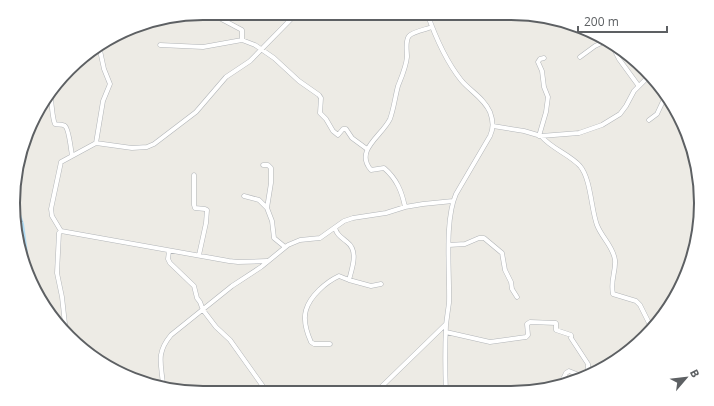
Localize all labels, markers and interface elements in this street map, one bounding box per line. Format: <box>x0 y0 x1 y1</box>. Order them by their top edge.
scale bar <box>578 8 667 34</box>
text: 200 m <box>584 13 619 30</box>
north arrow <box>666 358 706 398</box>
text: B <box>687 366 704 380</box>

